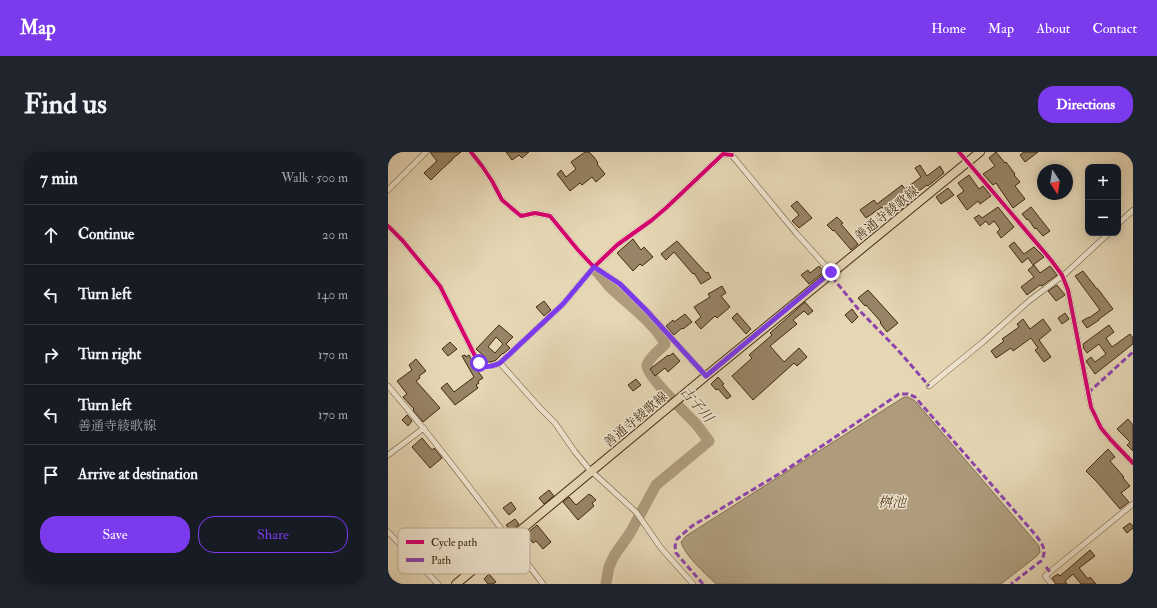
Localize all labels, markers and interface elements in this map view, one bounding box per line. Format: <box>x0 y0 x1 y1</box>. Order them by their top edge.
text: Map <box>20 16 56 40</box>
text: Home <box>931 20 966 37</box>
text: Map <box>988 20 1014 37</box>
text: About <box>1036 20 1070 37</box>
text: Contact <box>1092 20 1137 37</box>
button: Directions <box>1038 86 1133 123</box>
text: Find us <box>24 87 107 122</box>
north arrow <box>1037 164 1073 200</box>
map controls <box>1085 164 1121 236</box>
button: + <box>1085 164 1121 200</box>
text: 7 min <box>40 168 78 189</box>
text: Walk · 500 m <box>281 170 348 186</box>
street label: 善通寺綾歌線 <box>851 183 922 245</box>
button: − <box>1085 200 1121 236</box>
icon: ahead <box>40 224 62 246</box>
text: Continue <box>78 225 134 244</box>
text: 20 m <box>322 227 348 243</box>
route end <box>822 263 840 281</box>
icon: left <box>40 284 62 306</box>
text: Turn left <box>78 285 132 304</box>
text: 140 m <box>317 287 348 303</box>
icon: right <box>40 344 62 366</box>
text: Turn right <box>78 345 141 364</box>
text: 170 m <box>318 347 348 363</box>
route start <box>470 354 488 372</box>
water label: 古子川 <box>676 383 718 427</box>
street label: 善通寺綾歌線 <box>601 389 671 451</box>
text: Turn left <box>78 396 132 415</box>
icon: left <box>40 404 62 426</box>
text: 170 m <box>318 407 348 423</box>
text: 善通寺綾歌線 <box>78 418 156 434</box>
icon: arrive <box>40 464 62 486</box>
text: Arrive at destination <box>78 465 198 484</box>
water label: 桝池 <box>878 494 908 511</box>
button: Save <box>40 516 190 553</box>
button: Share <box>198 516 348 553</box>
legend <box>398 528 530 574</box>
text: Cycle path <box>431 536 477 550</box>
text: Path <box>431 554 451 567</box>

